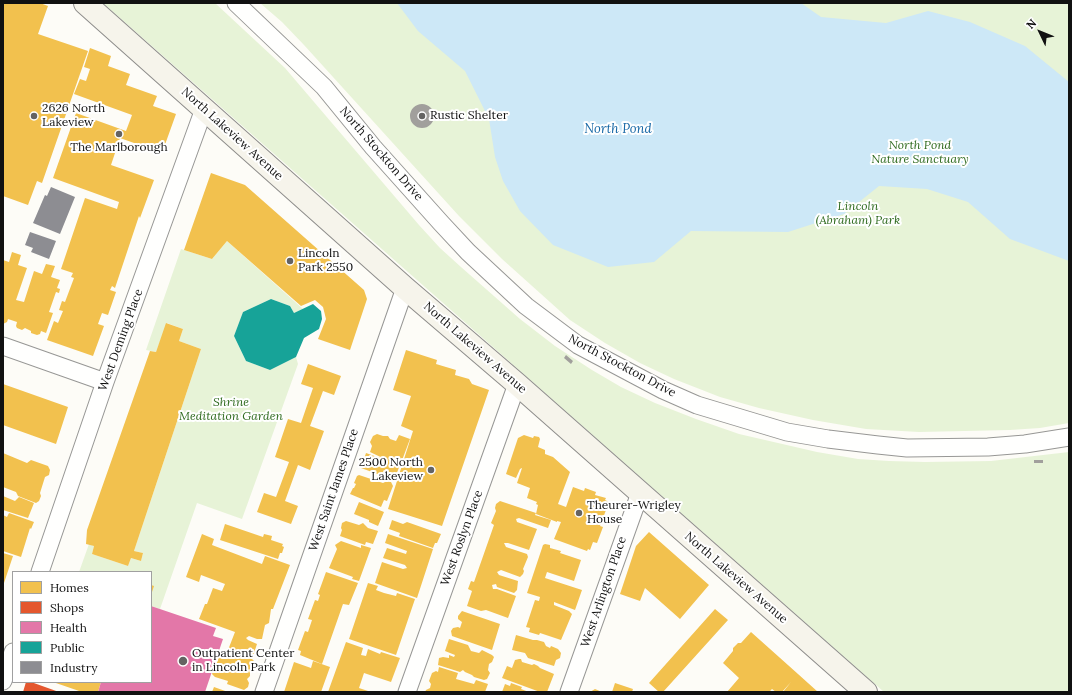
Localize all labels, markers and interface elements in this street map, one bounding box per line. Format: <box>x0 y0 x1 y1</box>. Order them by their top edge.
north arrow <box>1020 12 1060 52</box>
text: N <box>1023 16 1039 32</box>
street label: North Lakeview Avenue <box>178 85 286 183</box>
place label: 2626 North Lakeview <box>42 102 105 130</box>
street label: North Stockton Drive <box>336 104 426 204</box>
place label: Rustic Shelter <box>430 109 508 123</box>
marker: 2626 North Lakeview <box>29 111 39 121</box>
marker: Rustic Shelter <box>417 111 427 121</box>
water label: North Pond <box>584 121 652 137</box>
marker: The Marlborough <box>114 129 124 139</box>
park label: North Pond Nature Sanctuary <box>871 139 969 167</box>
place label: The Marlborough <box>70 141 168 155</box>
park label: Lincoln (Abraham) Park <box>816 200 900 228</box>
place label: Lincoln Park 2550 <box>298 247 353 275</box>
marker: Lincoln Park 2550 <box>285 256 295 266</box>
street label: West Deming Place <box>96 287 146 393</box>
street label: North Lakeview Avenue <box>421 299 529 397</box>
street label: North Stockton Drive <box>566 332 678 400</box>
park label: Shrine Meditation Garden <box>179 396 283 424</box>
street label: West Saint James Place <box>306 427 362 553</box>
place label: 2500 North Lakeview <box>359 456 423 484</box>
marker: 2500 North Lakeview <box>426 465 436 475</box>
street label: West Roslyn Place <box>438 488 486 588</box>
place label: Theurer-Wrigley House <box>587 499 681 527</box>
marker: Theurer-Wrigley House <box>574 508 584 518</box>
street label: North Lakeview Avenue <box>682 529 790 627</box>
street label: West Arlington Place <box>578 535 630 649</box>
legend <box>12 571 152 683</box>
text: Homes <box>50 580 89 595</box>
text: Shops <box>50 600 84 615</box>
text: Health <box>50 620 87 635</box>
text: Public <box>50 640 84 655</box>
place label: Outpatient Center in Lincoln Park <box>192 647 295 675</box>
marker: Outpatient Center in Lincoln Park <box>177 655 189 667</box>
text: Industry <box>50 660 97 675</box>

